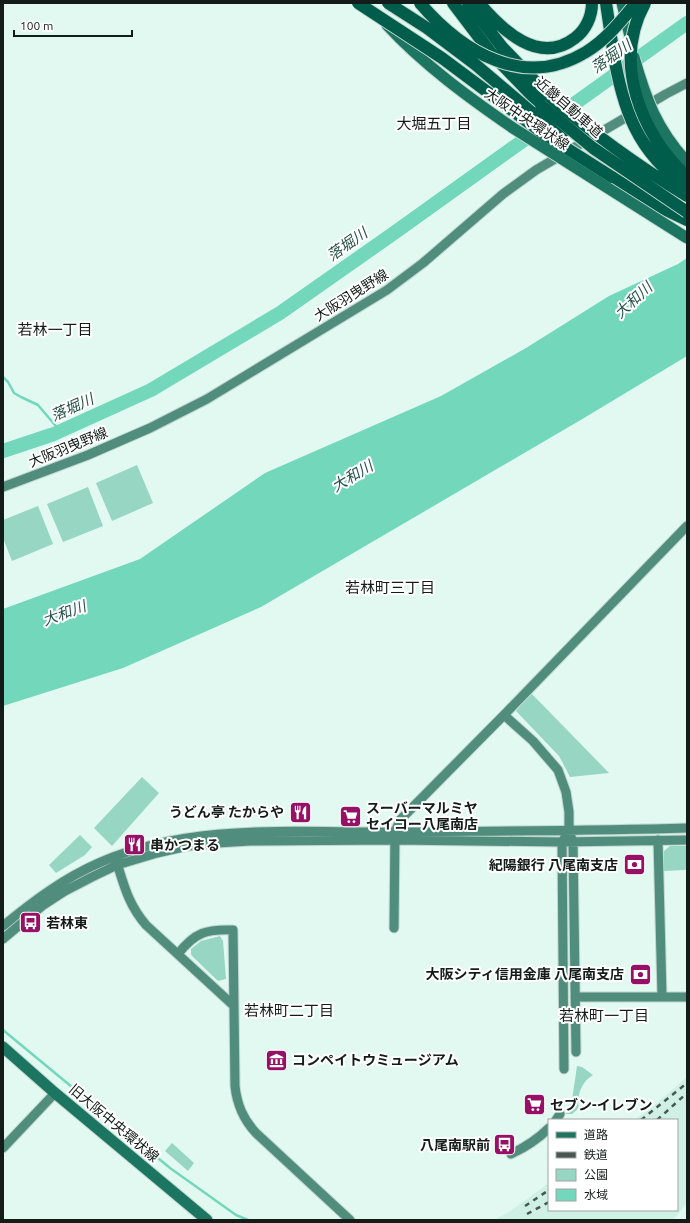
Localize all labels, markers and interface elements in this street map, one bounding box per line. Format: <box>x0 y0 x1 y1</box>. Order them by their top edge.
scale bar <box>14 12 132 38</box>
text: 100 m <box>20 19 53 32</box>
water label: 落堀川 <box>588 35 636 76</box>
street label: 近畿自動車道 <box>532 73 606 141</box>
street label: 大阪中央環状線 <box>482 85 572 153</box>
district label: 大堀五丁目 <box>396 115 472 132</box>
water label: 落堀川 <box>324 223 372 264</box>
street label: 大阪羽曳野線 <box>311 266 391 324</box>
water label: 大和川 <box>611 277 657 322</box>
district label: 若林一丁目 <box>17 321 93 338</box>
water label: 落堀川 <box>48 389 98 424</box>
street label: 大阪羽曳野線 <box>26 424 110 470</box>
water label: 大和川 <box>328 456 377 495</box>
district label: 若林町三丁目 <box>345 579 435 596</box>
water label: 大和川 <box>40 597 90 629</box>
restaurant icon: うどん亭 たからや <box>287 799 313 825</box>
place label: スーバーマルミヤ セイコー八尾南店 <box>366 800 478 832</box>
supermarket icon: スーバーマルミヤ セイコー八尾南店 <box>337 803 363 829</box>
place label: うどん亭 たからや <box>169 804 284 820</box>
restaurant icon: 串かつまる <box>122 832 148 858</box>
place label: 串かつまる <box>150 837 220 853</box>
bank icon: 紀陽銀行 八尾南支店 <box>621 852 647 878</box>
place label: 紀陽銀行 八尾南支店 <box>489 857 618 873</box>
bus stop icon: 若林東 <box>18 910 44 936</box>
place label: 若林東 <box>46 915 88 931</box>
bank icon: 大阪シティ信用金庫 八尾南支店 <box>627 961 653 987</box>
place label: 大阪シティ信用金庫 八尾南支店 <box>426 966 624 982</box>
district label: 若林町二丁目 <box>244 1002 334 1019</box>
district label: 若林町一丁目 <box>559 1007 649 1024</box>
museum icon: コンペイトウミュージアム <box>264 1047 290 1073</box>
place label: コンペイトウミュージアム <box>292 1052 459 1068</box>
street label: 旧大阪中央環状線 <box>66 1081 162 1165</box>
supermarket icon: セブン-イレブン <box>522 1092 548 1118</box>
place label: セブン-イレブン <box>550 1097 653 1113</box>
legend <box>548 1119 678 1211</box>
text: 道路 <box>584 1128 608 1141</box>
bus stop icon: 八尾南駅前 <box>492 1132 518 1158</box>
place label: 八尾南駅前 <box>420 1137 490 1153</box>
text: 鉄道 <box>584 1148 608 1161</box>
text: 公園 <box>584 1168 608 1181</box>
text: 水域 <box>584 1188 608 1201</box>

